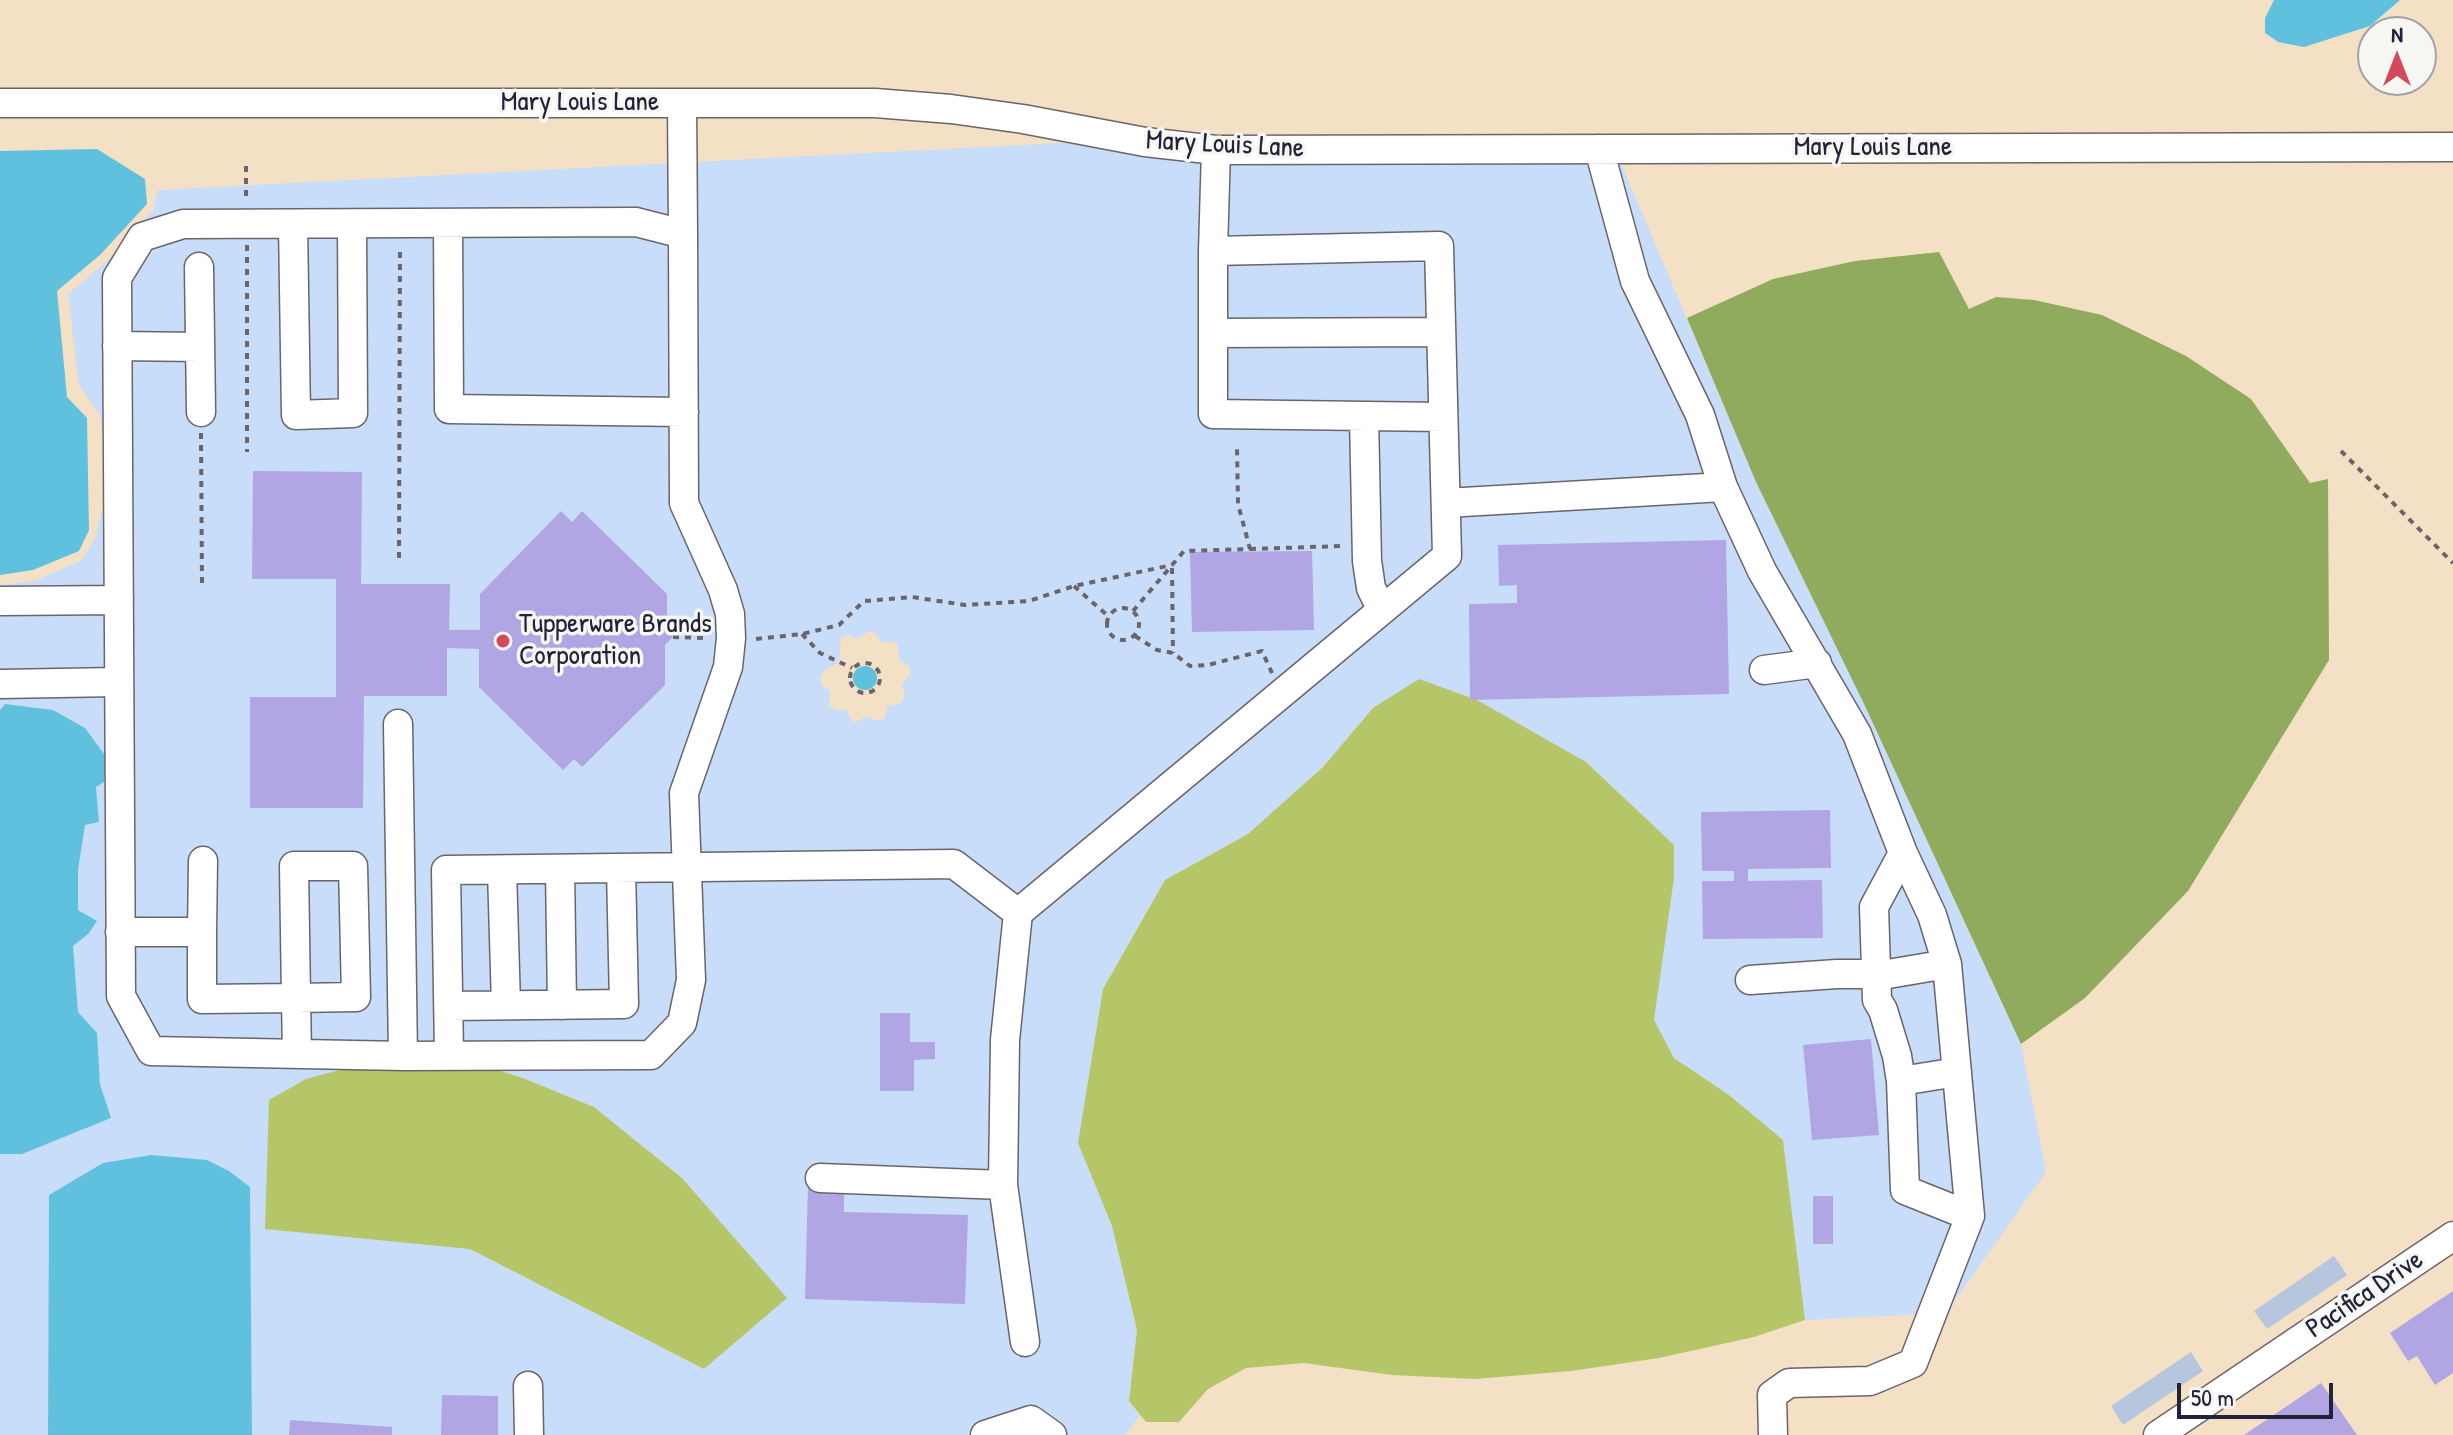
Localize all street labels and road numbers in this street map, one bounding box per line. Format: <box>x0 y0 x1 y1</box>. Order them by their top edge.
street label: Mary Louis Lane <box>501 86 659 120</box>
street label: Mary Louis Lane <box>1145 124 1305 166</box>
street label: Mary Louis Lane <box>1794 131 1952 165</box>
street label: Pacifica Drive <box>2300 1244 2430 1346</box>

